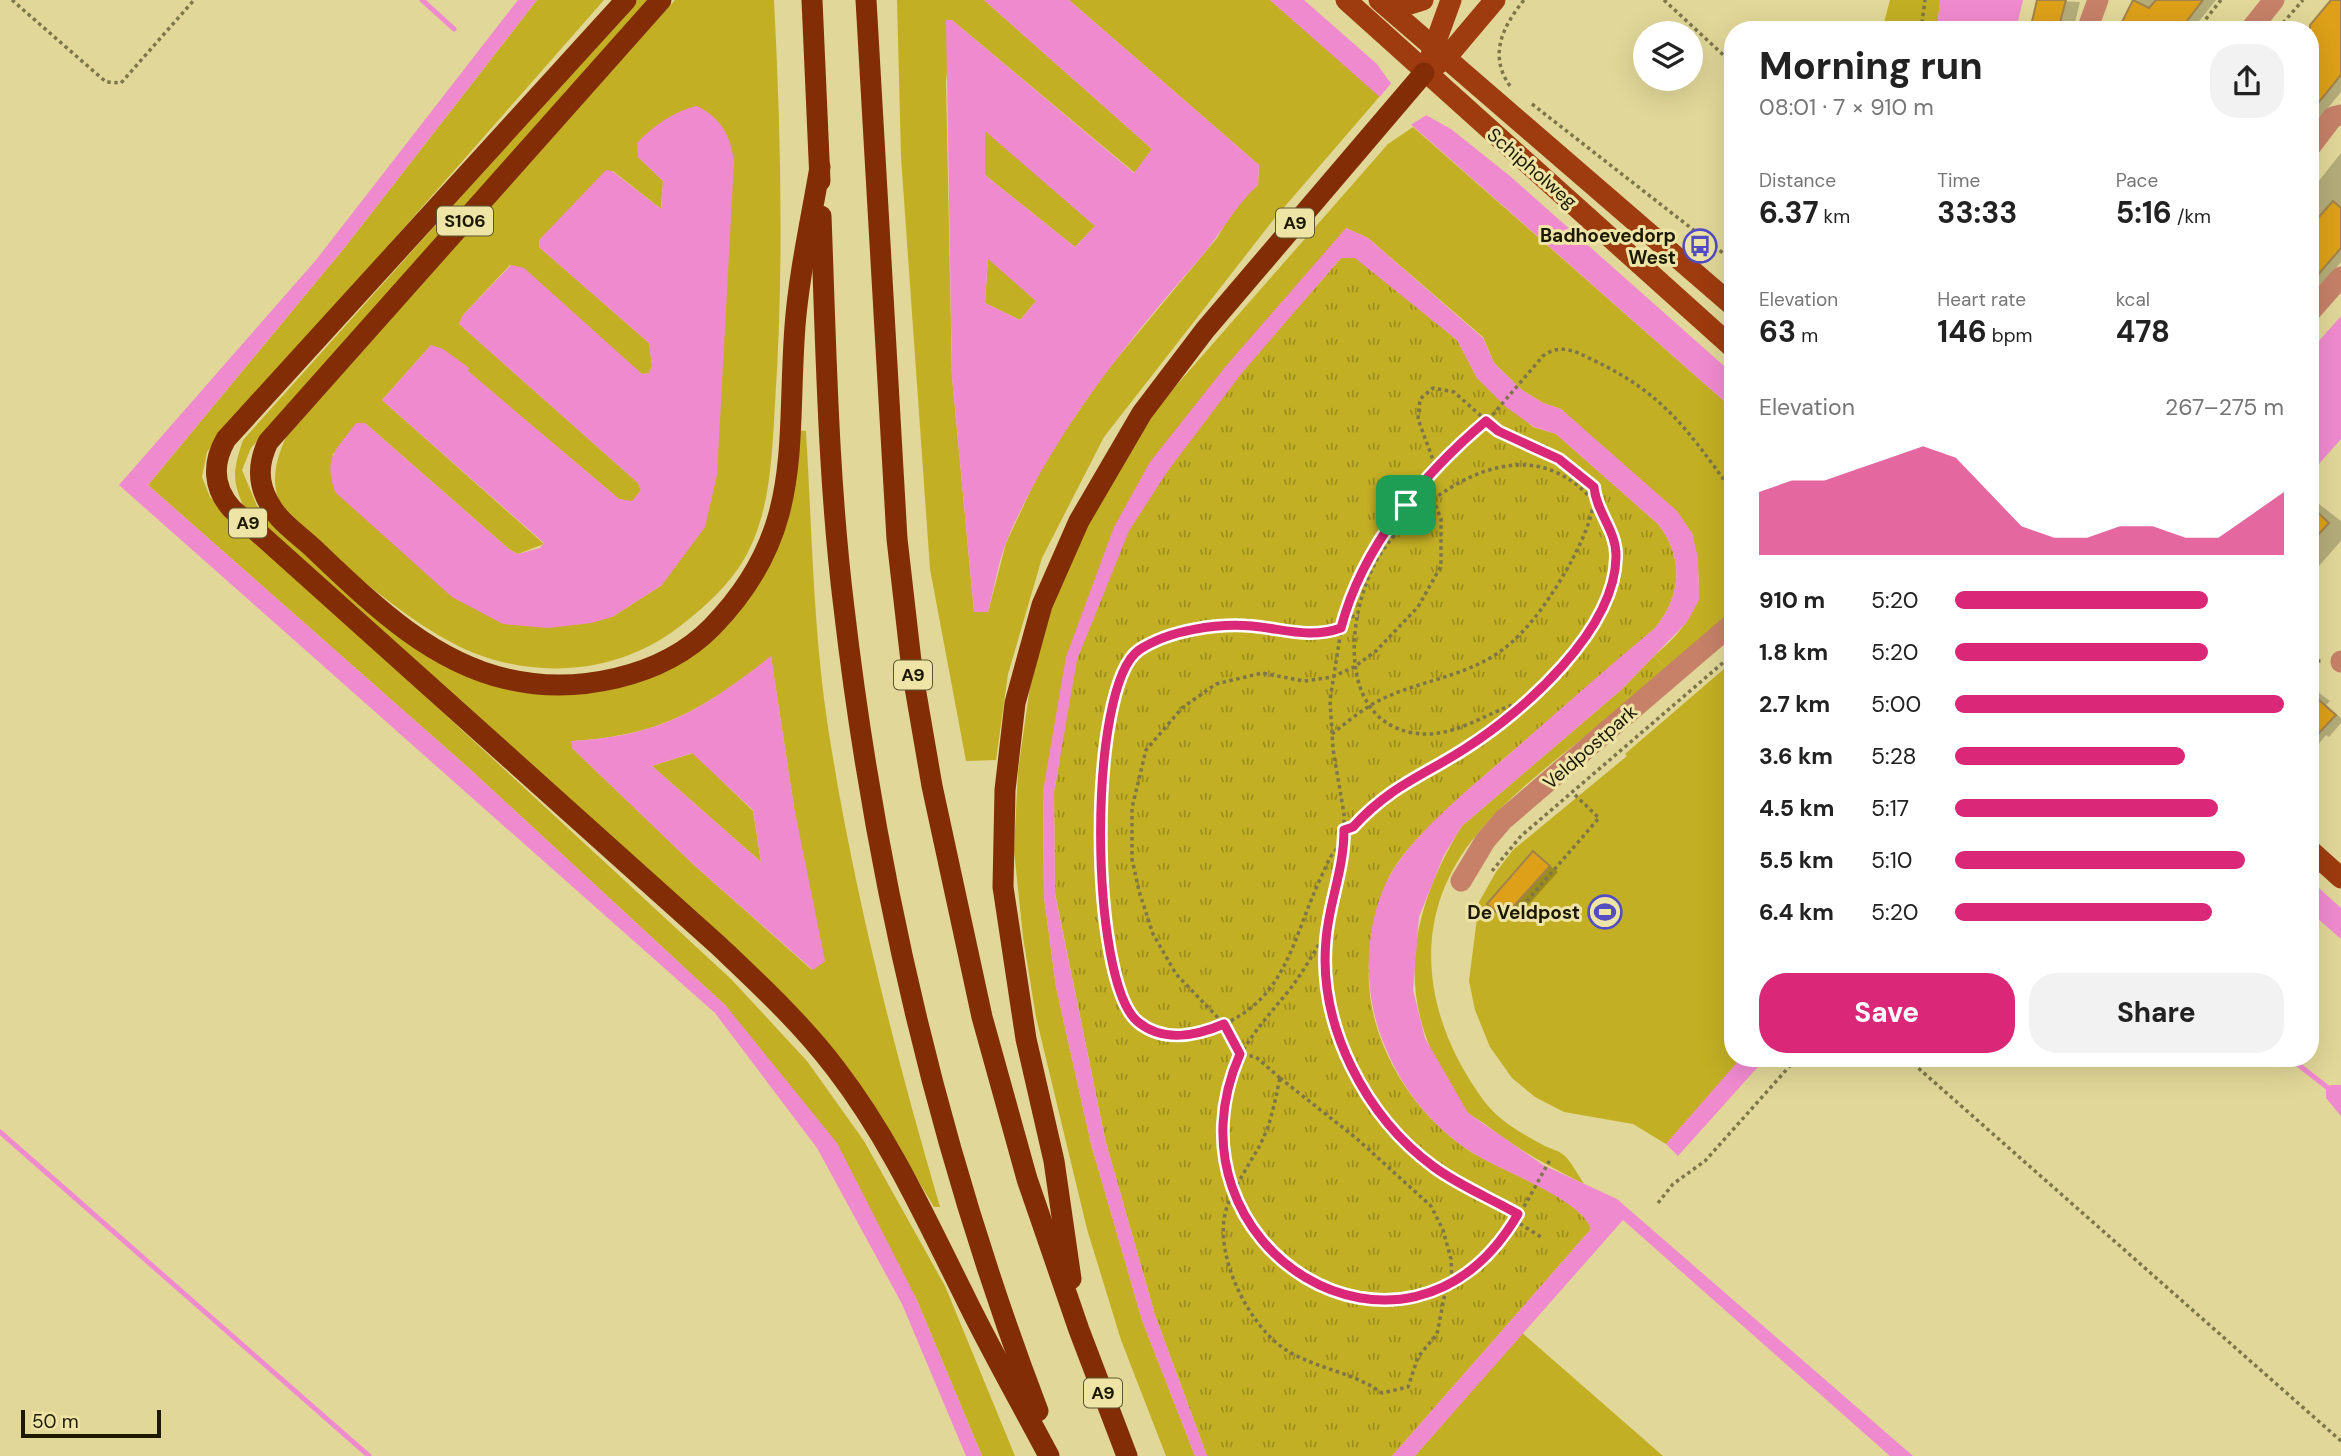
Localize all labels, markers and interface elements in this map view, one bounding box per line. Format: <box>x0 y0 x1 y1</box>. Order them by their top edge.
map controls <box>1633 21 1703 91</box>
button: layers <box>1633 21 1703 91</box>
text: Morning run <box>1759 41 1983 91</box>
button: share <box>2210 44 2284 118</box>
text: 08:01 · 7 × 910 m <box>1759 92 1934 122</box>
street label: Schipholweg <box>1482 122 1582 214</box>
text: Distance <box>1759 168 1836 193</box>
text: Time <box>1937 168 1980 193</box>
text: Pace <box>2116 168 2158 193</box>
text: 6.37 <box>1759 193 1819 232</box>
text: 33:33 <box>1937 193 2017 232</box>
text: 5:16 <box>2116 193 2172 232</box>
text: km <box>1819 204 1850 229</box>
text: /km <box>2172 204 2211 229</box>
road number: S106 <box>437 206 493 236</box>
road number: A9 <box>1276 208 1314 238</box>
place label: Badhoevedorp West <box>1540 223 1676 270</box>
bus stop icon: Badhoevedorp West <box>1681 227 1719 265</box>
text: Elevation <box>1759 287 1838 312</box>
text: Heart rate <box>1937 287 2026 312</box>
text: kcal <box>2116 287 2150 312</box>
text: 63 <box>1759 312 1796 351</box>
text: 146 <box>1937 312 1987 351</box>
text: 478 <box>2116 312 2170 351</box>
text: m <box>1796 323 1818 348</box>
text: bpm <box>1987 323 2033 348</box>
text: Elevation <box>1759 392 1855 422</box>
text: 267–275 m <box>2165 392 2284 422</box>
pin <box>1376 475 1436 535</box>
icon: arrive <box>1387 486 1425 524</box>
road number: A9 <box>229 508 267 538</box>
text: 910 m <box>1759 585 1825 615</box>
text: 5:20 <box>1871 585 1918 615</box>
text: 1.8 km <box>1759 637 1828 667</box>
text: 5:20 <box>1871 637 1918 667</box>
road number: A9 <box>894 660 932 690</box>
text: 2.7 km <box>1759 689 1830 719</box>
text: 5:00 <box>1871 689 1921 719</box>
street label: Veldpostpark <box>1538 699 1643 795</box>
text: 3.6 km <box>1759 741 1833 771</box>
text: 5:28 <box>1871 741 1917 771</box>
text: 4.5 km <box>1759 793 1834 823</box>
text: 5:17 <box>1871 793 1909 823</box>
text: 5.5 km <box>1759 845 1834 875</box>
text: 5:10 <box>1871 845 1913 875</box>
sports icon: De Veldpost <box>1586 893 1624 931</box>
text: 6.4 km <box>1759 897 1834 927</box>
text: 5:20 <box>1871 897 1918 927</box>
place label: De Veldpost <box>1467 900 1580 925</box>
button: Save <box>1759 973 2015 1053</box>
button: Share <box>2029 973 2284 1053</box>
road number: A9 <box>1084 1378 1122 1408</box>
scale bar <box>21 1407 161 1439</box>
text: 50 m <box>32 1409 79 1434</box>

